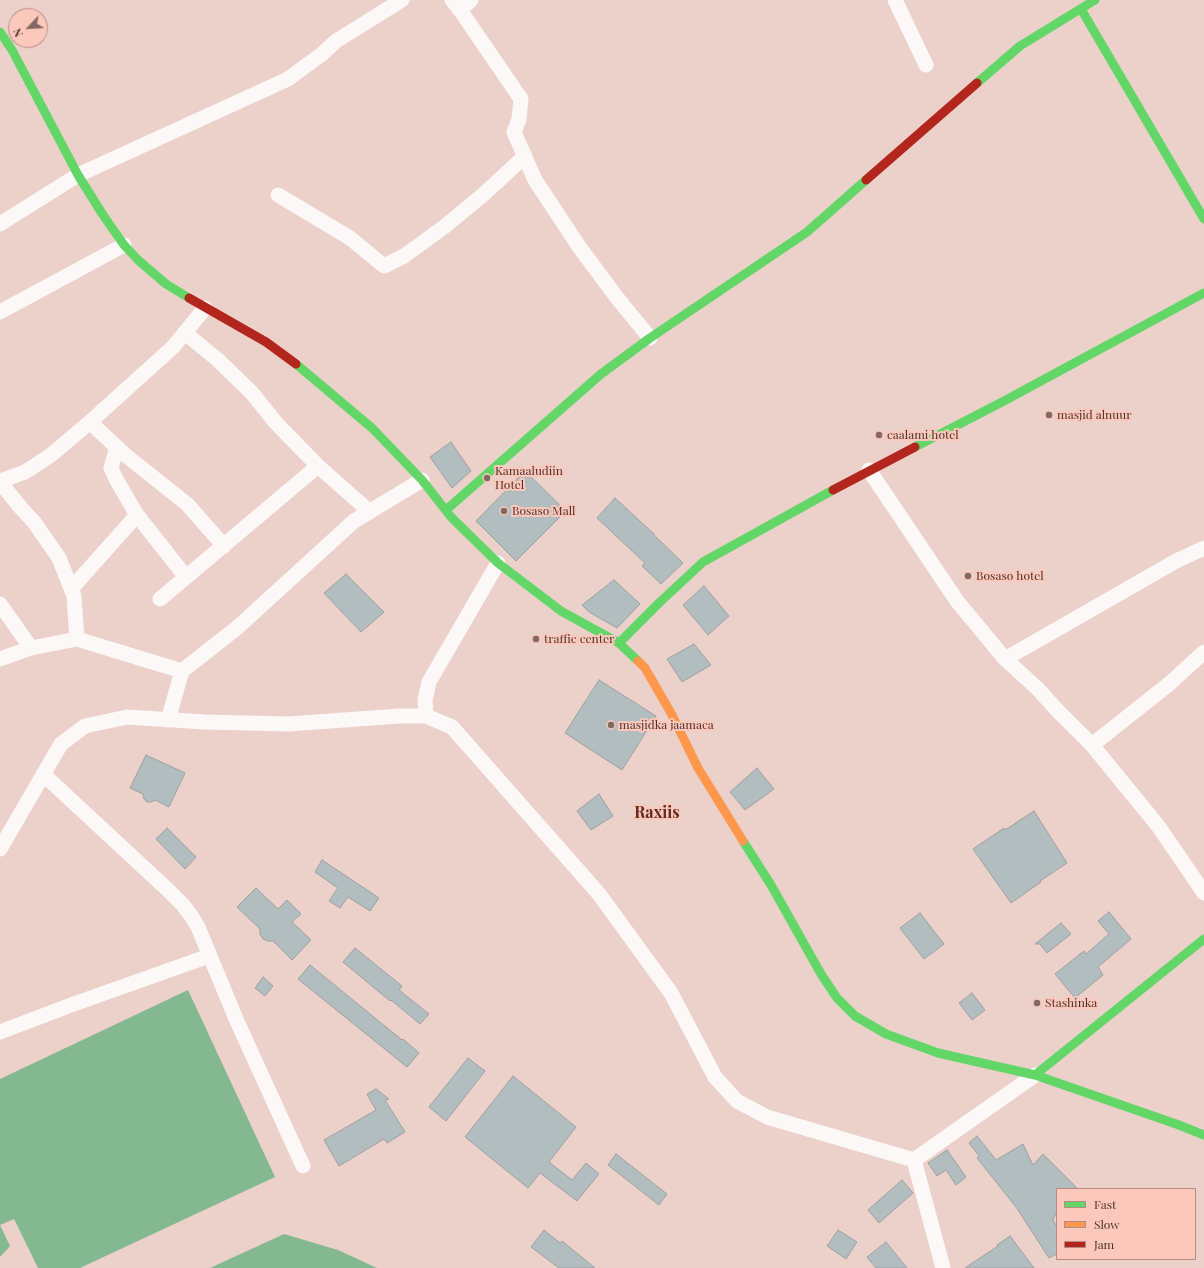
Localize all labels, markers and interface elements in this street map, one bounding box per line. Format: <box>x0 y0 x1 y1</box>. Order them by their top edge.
north arrow <box>8 8 48 48</box>
text: N <box>9 26 26 40</box>
place label: masjid alnuur <box>1057 408 1132 422</box>
marker: masjid alnuur <box>1044 410 1054 420</box>
place label: caalami hotel <box>887 428 959 442</box>
marker: caalami hotel <box>874 430 884 440</box>
place label: Kamaaludiin Hotel <box>495 464 563 492</box>
marker: Kamaaludiin Hotel <box>482 473 492 483</box>
place label: Bosaso Mall <box>512 504 576 518</box>
marker: Bosaso Mall <box>499 506 509 516</box>
place label: Bosaso hotel <box>976 569 1044 583</box>
marker: Bosaso hotel <box>963 571 973 581</box>
place label: traffic center <box>544 632 614 646</box>
marker: traffic center <box>531 634 541 644</box>
place label: masjidka jaamaca <box>619 718 714 732</box>
marker: masjidka jaamaca <box>606 720 616 730</box>
district label: Raxiis <box>634 803 680 823</box>
place label: Stashinka <box>1045 996 1097 1010</box>
marker: Stashinka <box>1032 998 1042 1008</box>
legend <box>1056 1188 1196 1260</box>
text: Fast <box>1094 1196 1116 1212</box>
text: Slow <box>1094 1216 1120 1232</box>
text: Jam <box>1094 1236 1114 1252</box>

